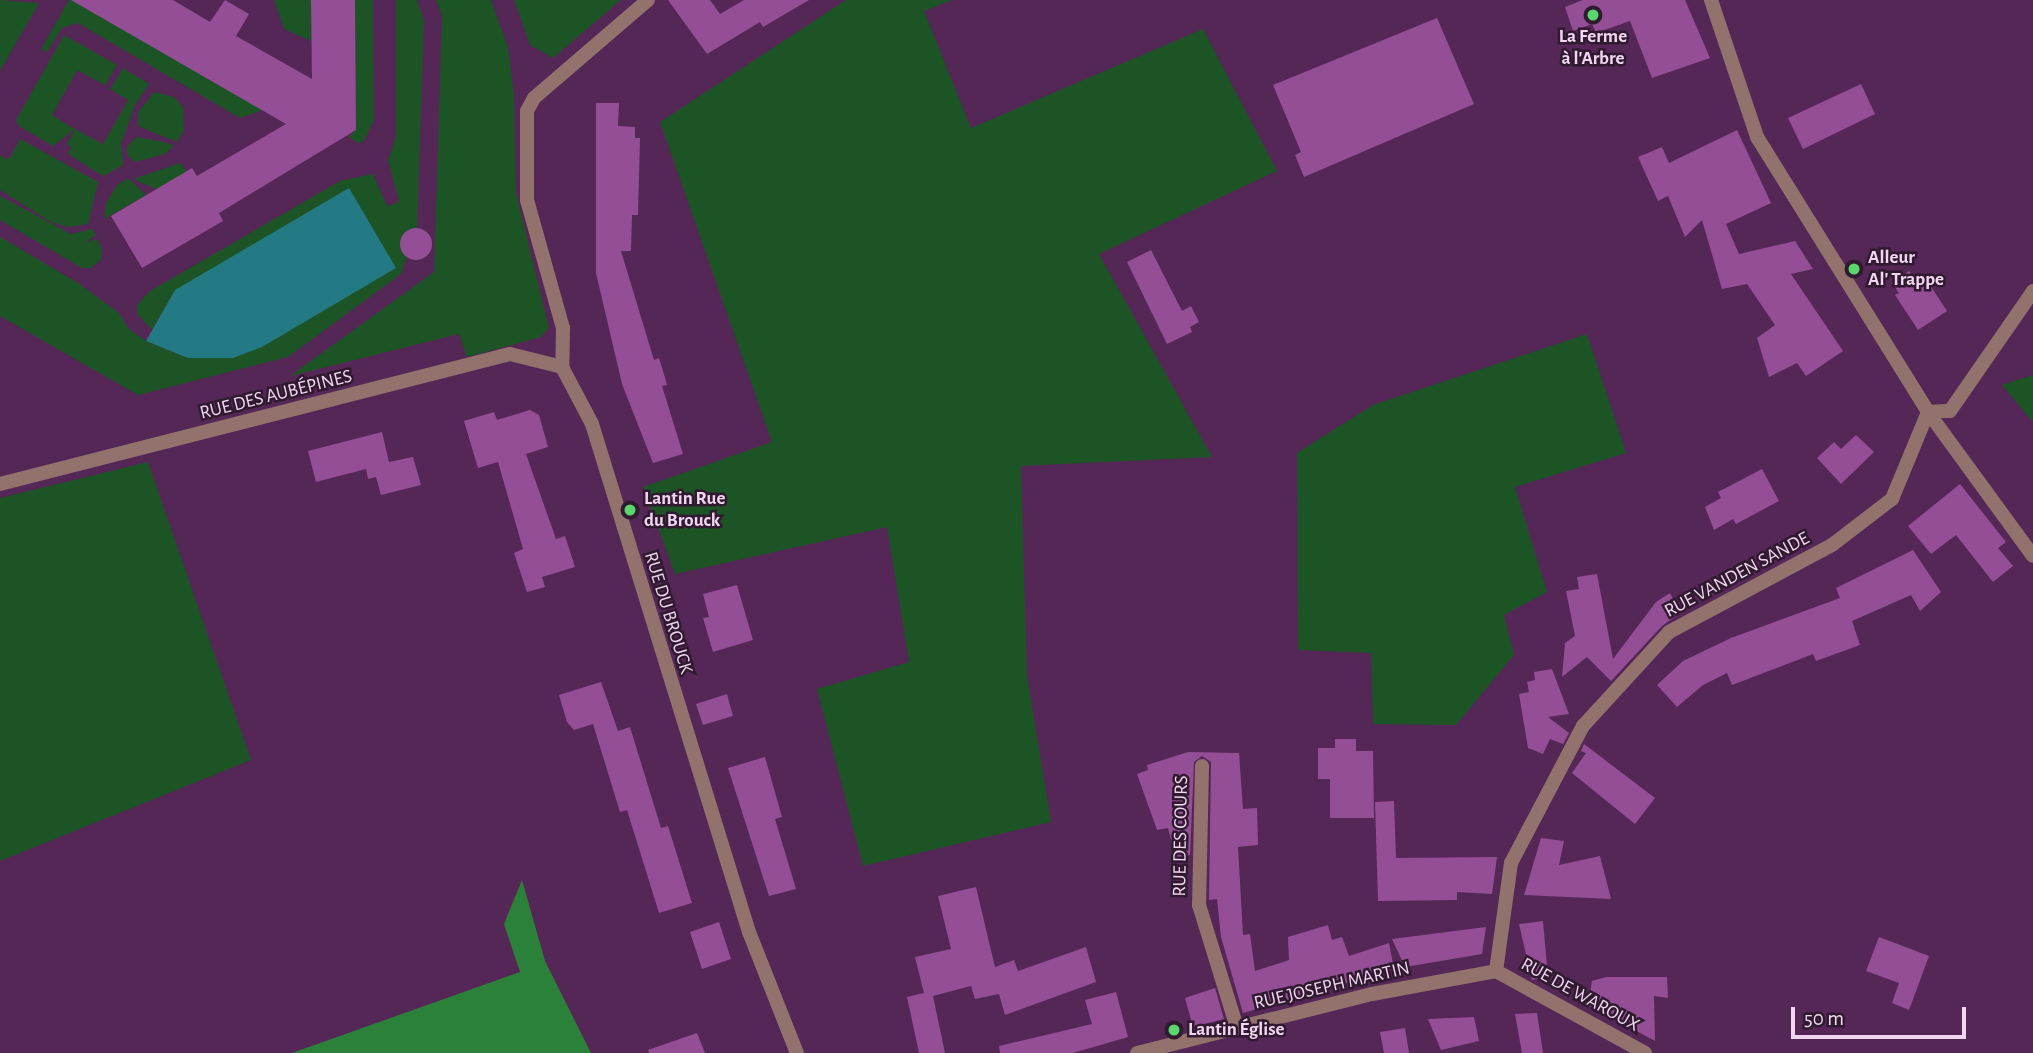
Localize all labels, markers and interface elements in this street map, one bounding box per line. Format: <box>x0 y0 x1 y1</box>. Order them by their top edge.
marker: La Ferme à l'Arbre <box>1585 7 1601 23</box>
place label: La Ferme à l'Arbre <box>1559 26 1627 70</box>
place label: Alleur Al' Trappe <box>1868 247 1944 291</box>
marker: Alleur Al' Trappe <box>1846 261 1862 277</box>
street label: RUE DES AUBÉPINES <box>198 365 354 425</box>
place label: Lantin Rue du Brouck <box>644 488 725 532</box>
marker: Lantin Rue du Brouck <box>622 502 638 518</box>
street label: RUE VANDEN SANDE <box>1661 527 1813 623</box>
street label: RUE DU BROUCK <box>639 549 697 677</box>
street label: RUE DES COURS <box>1169 775 1193 897</box>
street label: RUE DE WAROUX <box>1517 953 1643 1037</box>
street label: RUE JOSEPH MARTIN <box>1252 957 1412 1015</box>
scale bar <box>1795 993 1970 1038</box>
text: 50 m <box>1804 1008 1844 1029</box>
place label: Lantin Église <box>1188 1019 1285 1041</box>
marker: Lantin Église <box>1166 1022 1182 1038</box>

